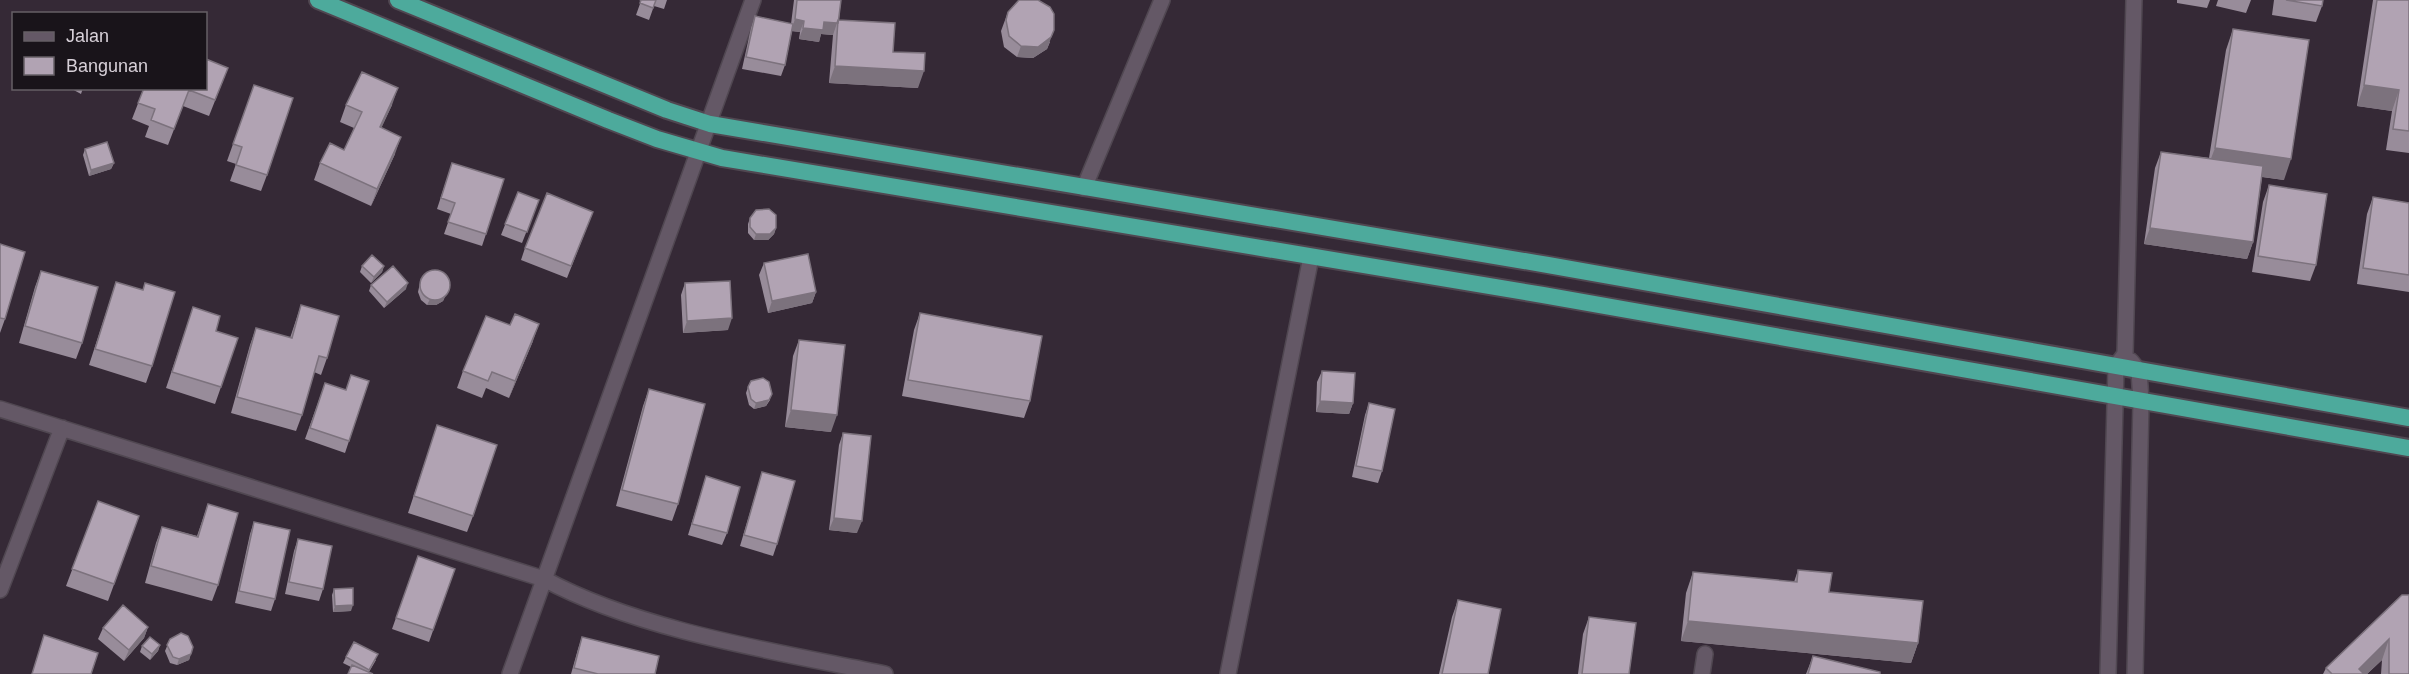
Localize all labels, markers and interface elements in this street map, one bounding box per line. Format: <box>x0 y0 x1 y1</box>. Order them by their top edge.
legend <box>12 12 207 90</box>
text: Jalan <box>66 26 109 46</box>
text: Bangunan <box>66 56 148 76</box>

